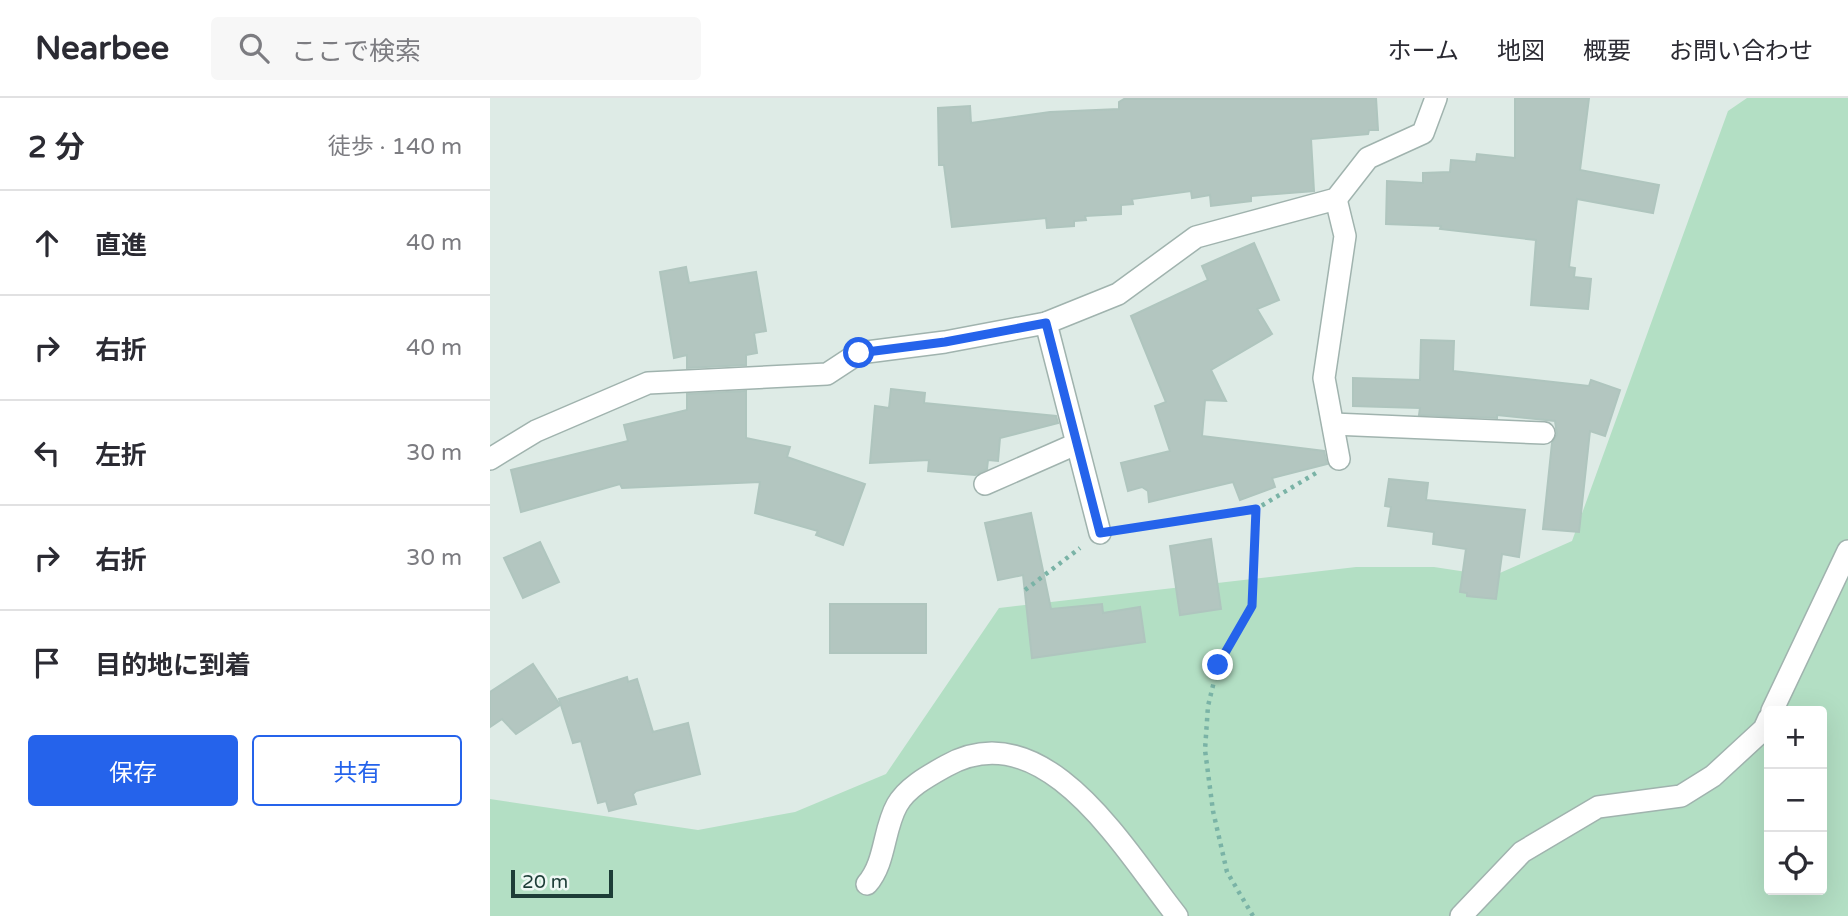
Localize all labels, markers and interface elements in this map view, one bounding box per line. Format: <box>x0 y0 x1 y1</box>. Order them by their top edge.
search box <box>211 17 701 80</box>
text: Nearbee <box>35 29 169 68</box>
icon: search <box>235 29 273 67</box>
text: ここで検索 <box>291 36 421 67</box>
text: ホーム <box>1388 37 1459 66</box>
text: 地図 <box>1497 37 1545 66</box>
text: 概要 <box>1583 37 1631 66</box>
text: お問い合わせ <box>1669 37 1813 66</box>
text: 2 分 <box>28 129 85 166</box>
text: 徒歩 · 140 m <box>328 133 462 161</box>
icon: ahead <box>28 224 66 262</box>
text: 40 m <box>406 229 462 257</box>
text: 直進 <box>95 230 147 261</box>
icon: right <box>28 329 66 367</box>
text: 40 m <box>406 334 462 362</box>
text: 右折 <box>95 335 147 366</box>
route start <box>843 337 874 368</box>
icon: left <box>28 434 66 472</box>
text: 30 m <box>406 439 462 467</box>
text: 左折 <box>95 440 147 471</box>
icon: right <box>28 539 66 577</box>
text: 30 m <box>406 544 462 572</box>
text: 右折 <box>95 545 147 576</box>
icon: arrive <box>28 644 66 682</box>
route end <box>1202 649 1233 680</box>
text: 目的地に到着 <box>95 650 251 681</box>
map controls <box>1764 706 1827 895</box>
button: + <box>1764 706 1827 769</box>
button: 保存 <box>28 735 238 806</box>
button: 共有 <box>252 735 462 806</box>
button: − <box>1764 769 1827 832</box>
button: locate <box>1764 832 1827 895</box>
scale bar <box>511 867 612 899</box>
text: 20 m <box>522 871 568 893</box>

